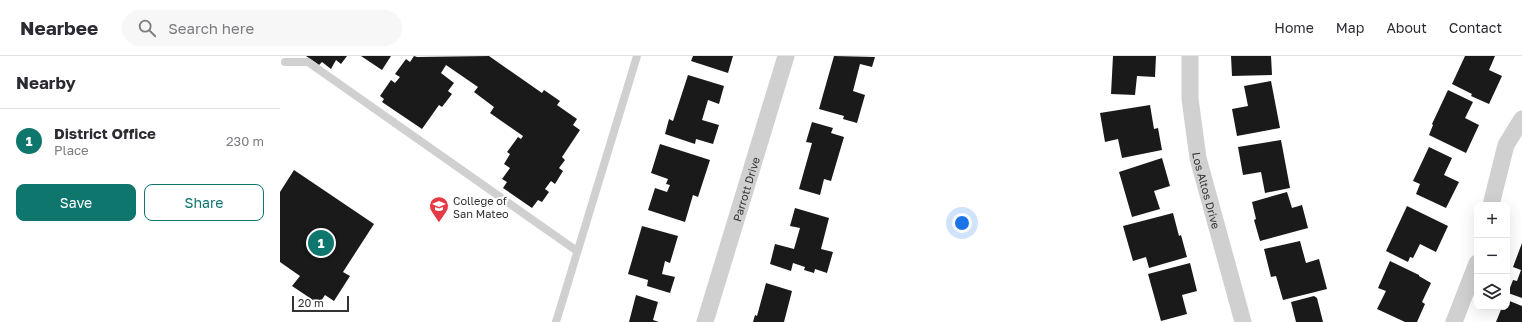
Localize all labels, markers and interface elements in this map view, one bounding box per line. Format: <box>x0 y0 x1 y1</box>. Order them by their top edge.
search box <box>122 10 402 46</box>
text: Nearbee <box>20 16 98 39</box>
icon: search <box>136 17 158 39</box>
text: Search here <box>168 19 254 37</box>
text: Home <box>1274 19 1314 36</box>
text: Map <box>1336 19 1364 36</box>
text: About <box>1386 19 1427 36</box>
text: Contact <box>1449 19 1502 36</box>
text: Nearby <box>16 72 76 93</box>
text: District Office <box>54 124 156 142</box>
text: 1 <box>26 133 32 149</box>
text: 230 m <box>226 133 264 149</box>
text: Place <box>54 142 89 158</box>
street label: Los Altos Drive <box>1191 151 1224 230</box>
street label: Parrott Drive <box>729 155 761 223</box>
button: Save <box>16 184 136 221</box>
button: Share <box>144 184 264 221</box>
place label: College of San Mateo <box>453 194 509 220</box>
school or university icon: College of San Mateo <box>428 195 450 223</box>
map controls <box>1474 202 1510 310</box>
button: + <box>1474 202 1510 238</box>
your location <box>952 213 972 233</box>
pin: 1 <box>308 228 334 258</box>
button: − <box>1474 238 1510 274</box>
button: layers <box>1474 274 1510 310</box>
scale bar <box>292 294 349 313</box>
text: 20 m <box>298 296 324 309</box>

